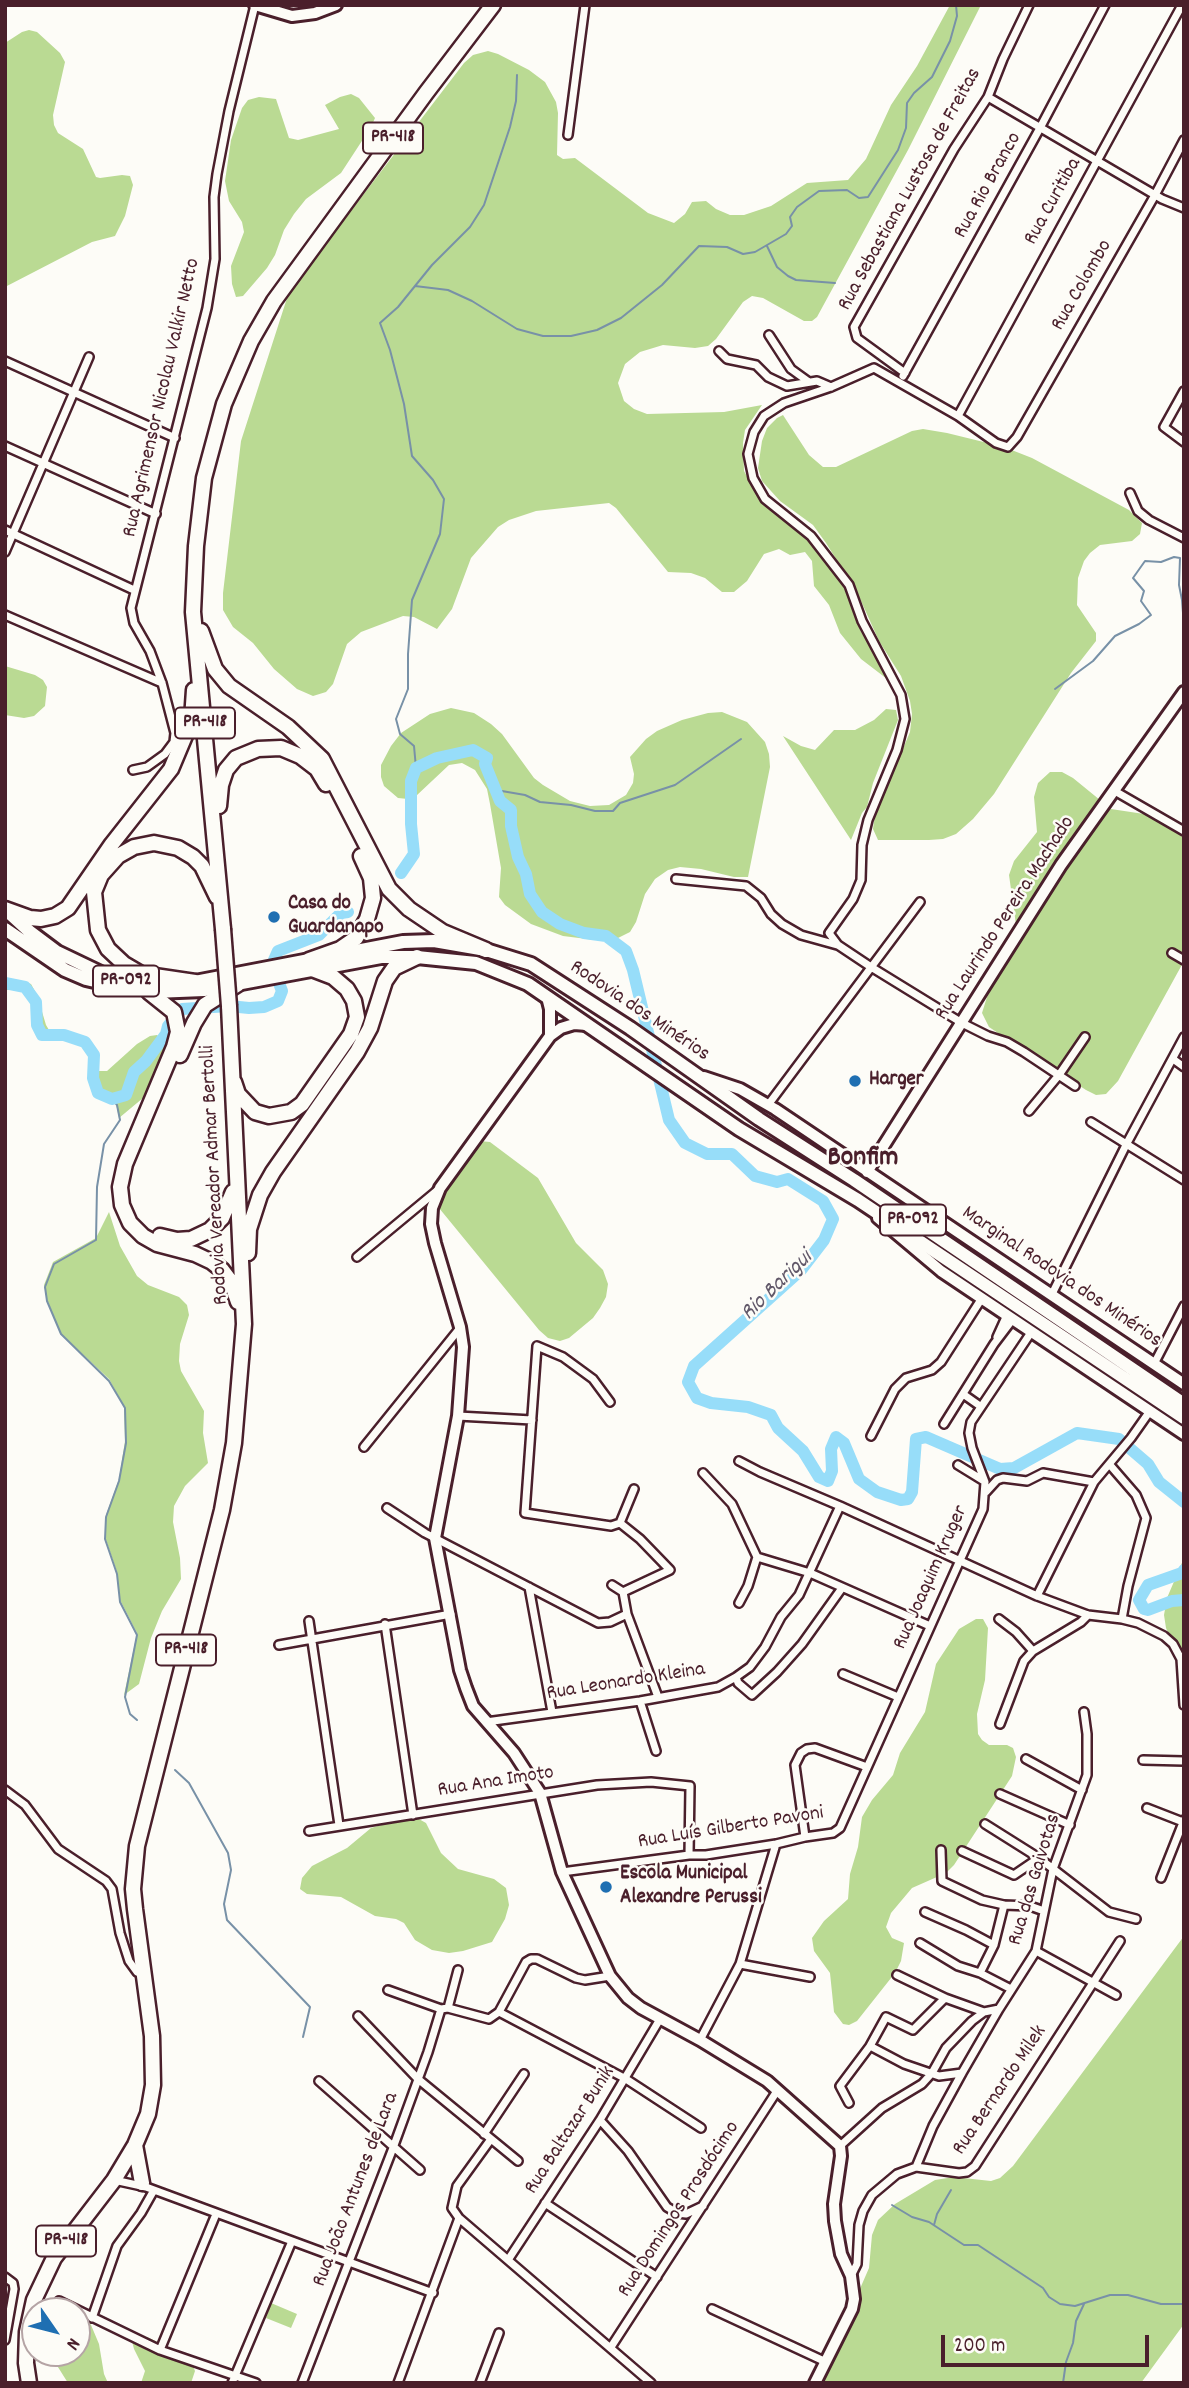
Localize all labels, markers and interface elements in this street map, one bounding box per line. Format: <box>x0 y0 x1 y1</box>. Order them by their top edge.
street label: Rua Sebastiana Lustosa de Freitas <box>834 64 988 316</box>
road number: PR-418 <box>363 122 423 154</box>
street label: Rua Rio Branco <box>950 129 1028 243</box>
street label: Rua Curitiba <box>1020 154 1088 250</box>
street label: Rua Colombo <box>1047 236 1119 336</box>
street label: Rua Agrimensor Nicolau Valkir Netto <box>119 256 207 540</box>
road number: PR-418 <box>175 708 235 738</box>
street label: Rua Laurindo Pereira Machado <box>931 812 1081 1026</box>
place label: Casa do Guardanapo <box>288 892 384 942</box>
marker: Casa do Guardanapo <box>266 909 282 925</box>
street label: Rodovia dos Minérios <box>564 956 714 1068</box>
road number: PR-092 <box>93 965 159 996</box>
street label: Rodovia Vereador Admar Bertolli <box>197 1044 235 1306</box>
place label: Harger <box>869 1068 924 1094</box>
marker: Harger <box>847 1073 863 1089</box>
district label: Bonfim <box>828 1143 898 1177</box>
street label: Marginal Rodovia dos Minérios <box>956 1202 1166 1354</box>
road number: PR-092 <box>880 1204 946 1236</box>
water label: Rio Barigui <box>736 1246 820 1328</box>
street label: Rua Joaquim Kruger <box>889 1502 975 1654</box>
road number: PR-418 <box>156 1634 216 1666</box>
street label: Rua Leonardo Kleina <box>545 1658 707 1708</box>
street label: Rua Ana Imoto <box>436 1761 556 1805</box>
street label: Rua Luís Gilberto Pavoni <box>636 1802 826 1856</box>
street label: Rua das Gaivotas <box>1004 1811 1068 1949</box>
place label: Escola Municipal Alexandre Perussi <box>620 1862 762 1912</box>
marker: Escola Municipal Alexandre Perussi <box>598 1879 614 1895</box>
street label: Rua Bernardo Milek <box>948 2021 1054 2161</box>
street label: Rua Baltazar Bunik <box>520 2062 622 2200</box>
street label: Rua João Antunes de Lara <box>308 2089 406 2291</box>
street label: Rua Domingos Prosdócimo <box>614 2117 746 2303</box>
road number: PR-418 <box>36 2226 96 2256</box>
north arrow <box>21 2297 91 2367</box>
scale bar <box>944 2322 1152 2366</box>
text: N <box>58 2332 86 2355</box>
text: 200 m <box>954 2332 1005 2362</box>

